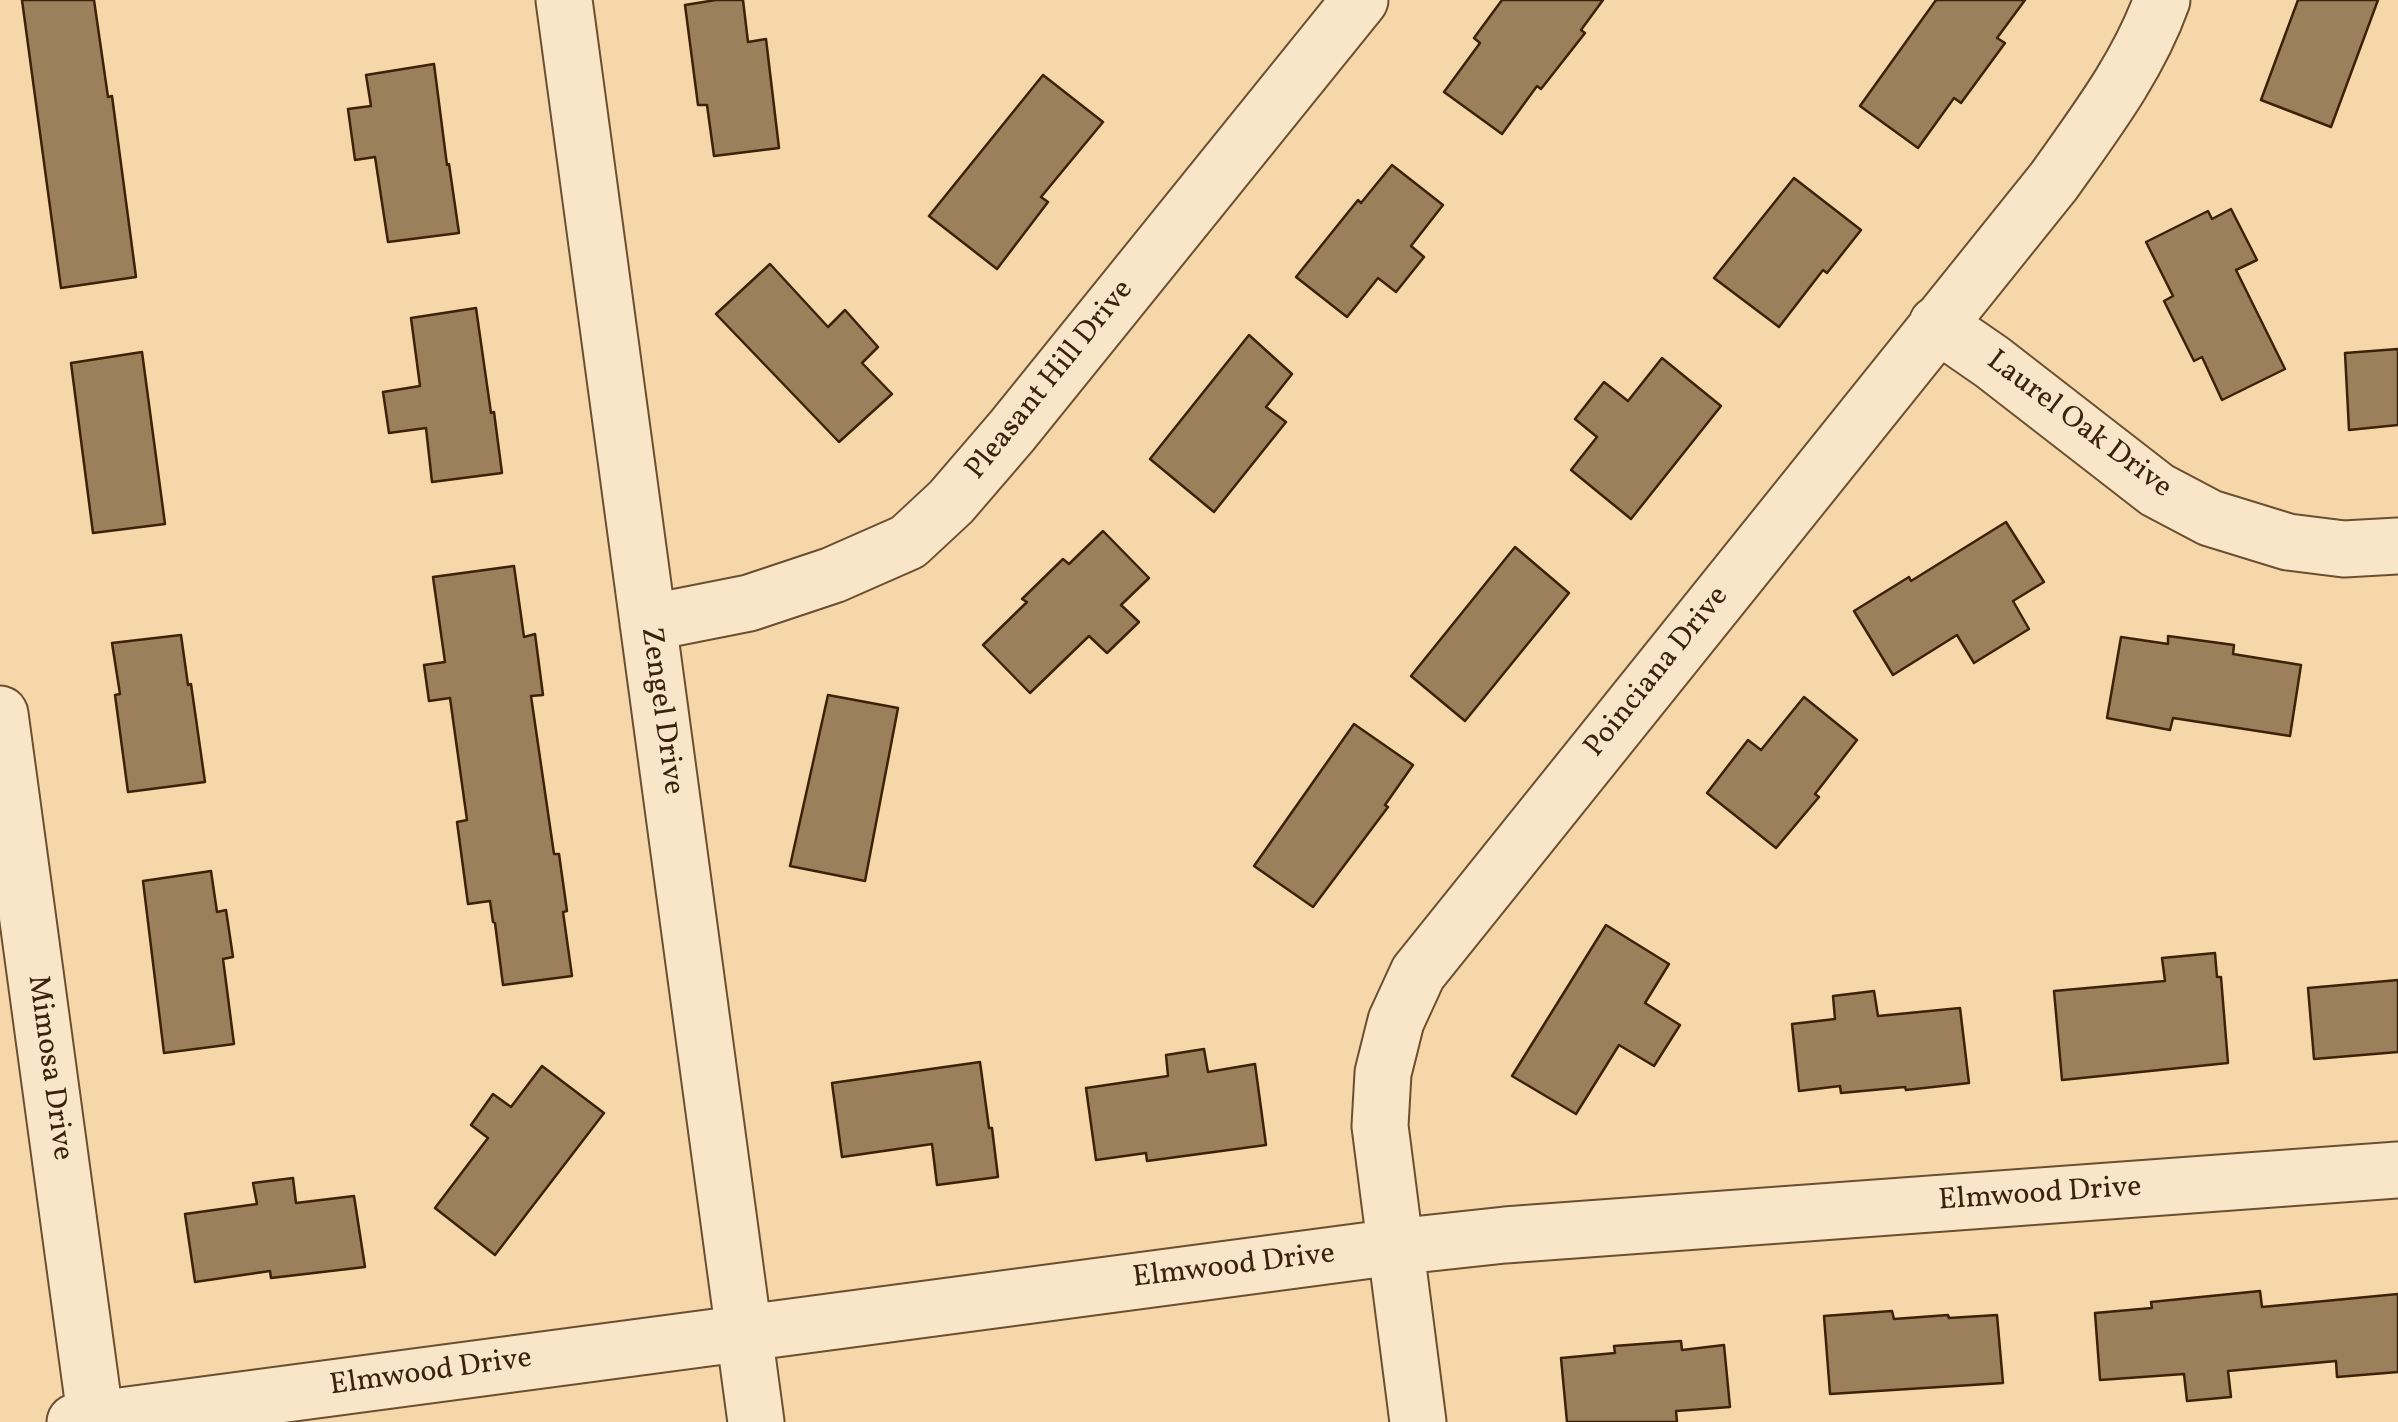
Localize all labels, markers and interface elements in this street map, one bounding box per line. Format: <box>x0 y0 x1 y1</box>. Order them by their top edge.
street label: Pleasant Hill Drive <box>959 274 1143 488</box>
street label: Laurel Oak Drive <box>1978 345 2178 507</box>
street label: Poinciana Drive <box>1578 580 1738 766</box>
street label: Zengel Drive <box>630 625 690 797</box>
street label: Mimosa Drive <box>17 973 79 1163</box>
street label: Elmwood Drive <box>1937 1171 2143 1221</box>
street label: Elmwood Drive <box>1131 1238 1337 1298</box>
street label: Elmwood Drive <box>328 1342 534 1406</box>

